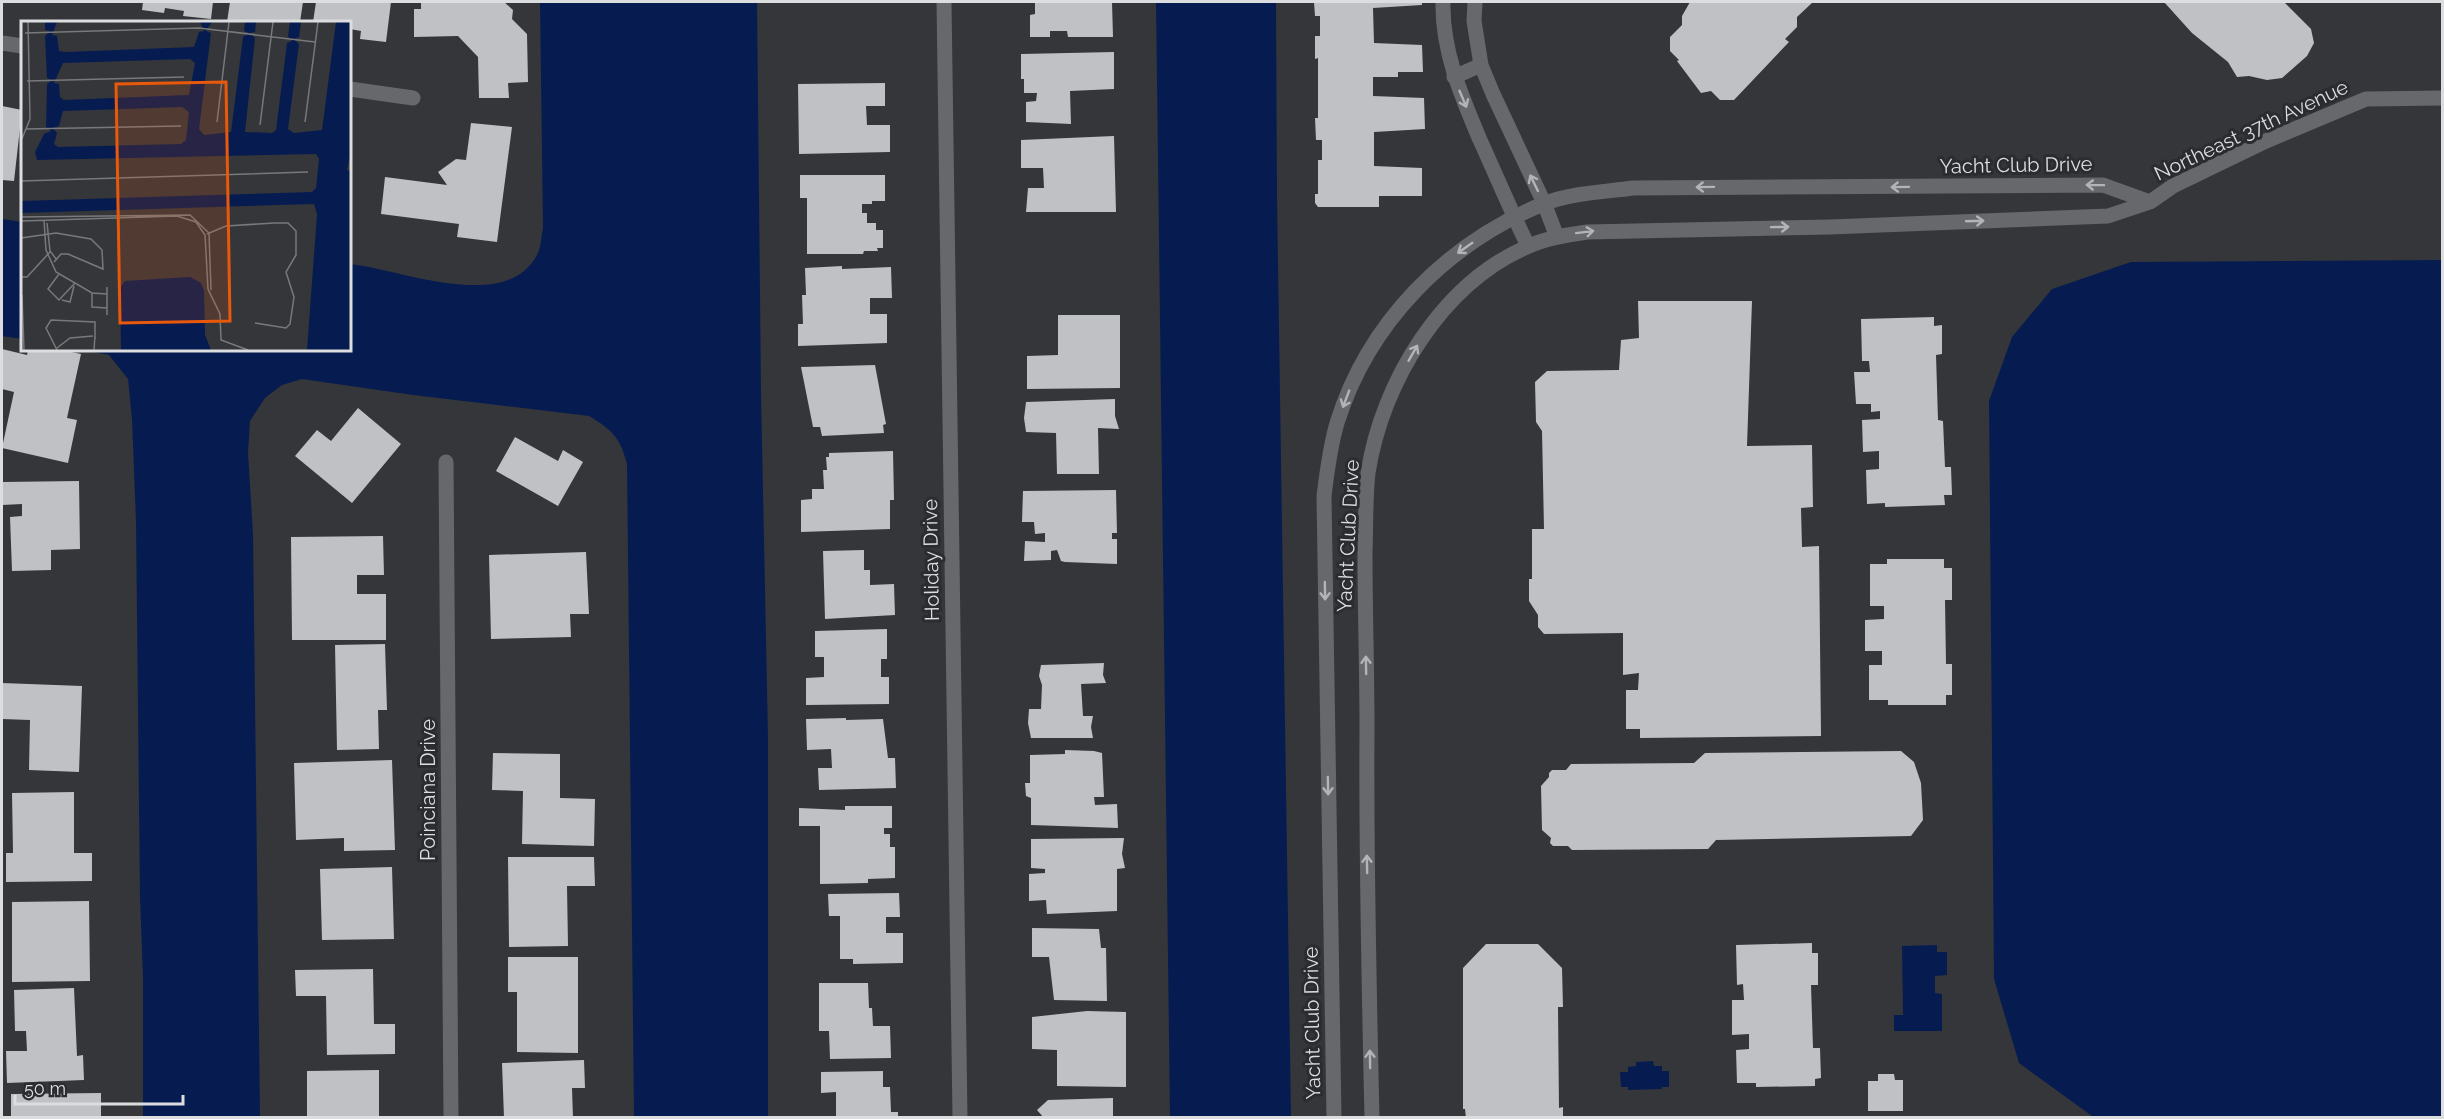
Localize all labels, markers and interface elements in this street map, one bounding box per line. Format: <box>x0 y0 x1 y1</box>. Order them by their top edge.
inset map <box>21 21 351 351</box>
street label: Northeast 37th Avenue <box>2150 74 2352 185</box>
one-way arrow <box>1458 90 1469 108</box>
street label: Yacht Club Drive <box>1939 152 2093 178</box>
one-way arrow <box>1528 174 1540 192</box>
one-way arrow <box>2085 179 2105 191</box>
one-way arrow <box>1695 181 1715 193</box>
one-way arrow <box>1890 181 1910 193</box>
one-way arrow <box>1964 215 1984 226</box>
one-way arrow <box>1769 221 1789 233</box>
one-way arrow <box>1575 227 1595 238</box>
one-way arrow <box>1457 242 1473 254</box>
one-way arrow <box>1407 345 1419 362</box>
one-way arrow <box>1340 389 1351 407</box>
street label: Yacht Club Drive <box>1332 459 1364 613</box>
street label: Holiday Drive <box>918 498 944 621</box>
one-way arrow <box>1319 580 1331 600</box>
one-way arrow <box>1360 655 1372 675</box>
street label: Poinciana Drive <box>416 719 440 861</box>
one-way arrow <box>1322 775 1334 795</box>
one-way arrow <box>1361 855 1372 875</box>
street label: Yacht Club Drive <box>1299 946 1325 1100</box>
one-way arrow <box>1365 1050 1376 1070</box>
scale bar <box>15 1068 183 1106</box>
text: 50 m <box>24 1078 66 1099</box>

